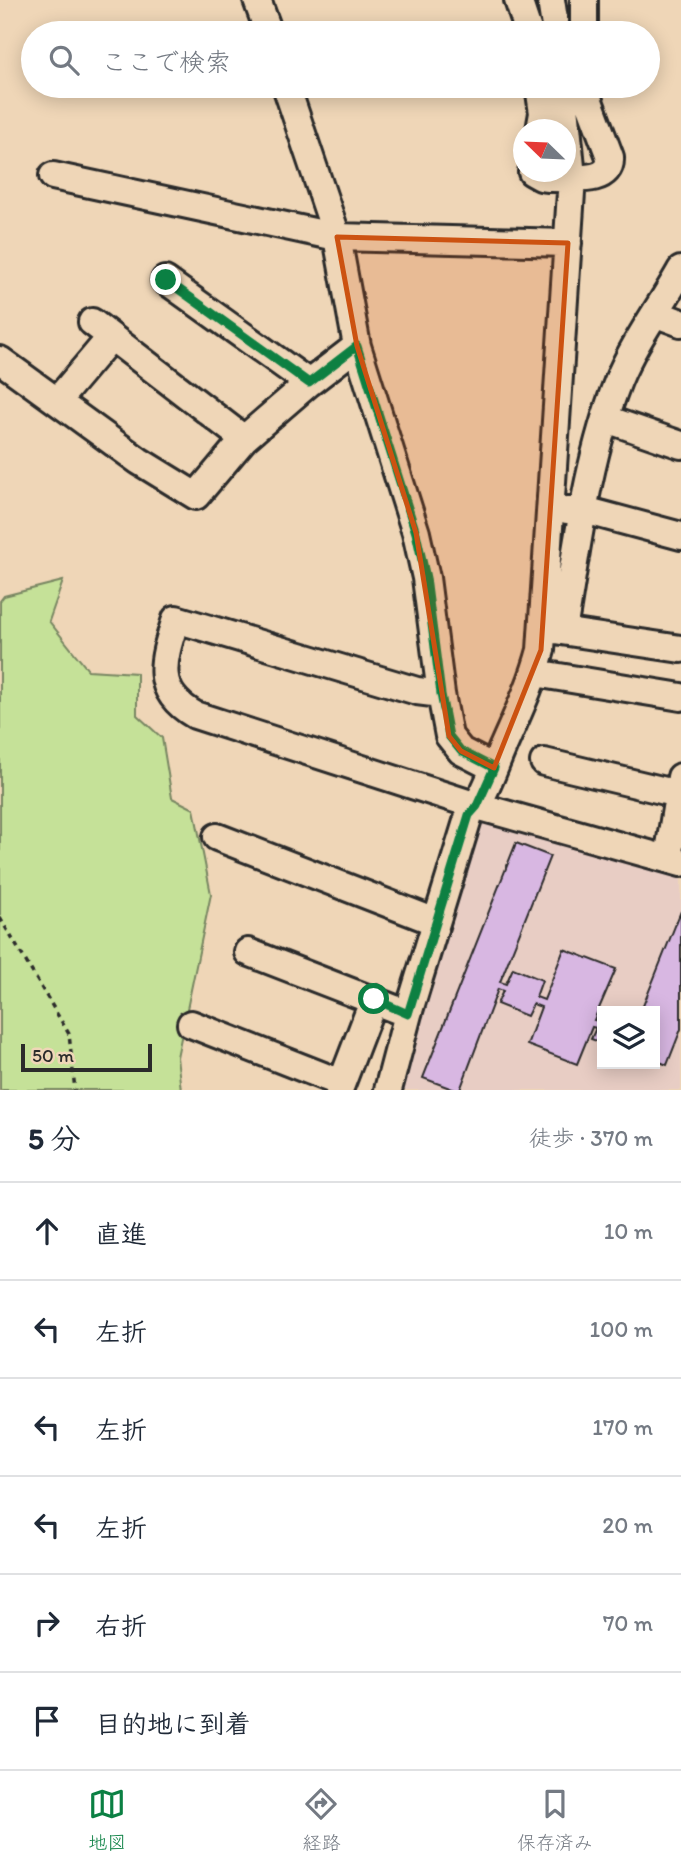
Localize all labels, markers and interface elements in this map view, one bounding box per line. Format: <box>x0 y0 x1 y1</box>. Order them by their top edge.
search box <box>21 21 660 98</box>
icon: search <box>45 41 83 79</box>
text: ここで検索 <box>101 46 231 78</box>
north arrow <box>513 119 576 182</box>
route end <box>150 264 181 295</box>
route start <box>358 983 389 1014</box>
map controls <box>597 1006 660 1069</box>
button: layers <box>597 1006 660 1069</box>
scale bar <box>21 1041 152 1073</box>
text: 50 m <box>32 1044 74 1067</box>
text: 5 分 <box>28 1120 81 1157</box>
text: 徒歩 · 370 m <box>529 1124 653 1152</box>
icon: ahead <box>28 1212 66 1250</box>
text: 10 m <box>604 1217 653 1245</box>
text: 直進 <box>95 1218 147 1250</box>
icon: left <box>28 1310 66 1348</box>
text: 100 m <box>589 1315 653 1343</box>
text: 左折 <box>95 1316 147 1348</box>
icon: left <box>28 1408 66 1446</box>
text: 170 m <box>592 1413 653 1441</box>
text: 左折 <box>95 1414 147 1446</box>
icon: left <box>28 1506 66 1544</box>
text: 20 m <box>602 1511 653 1539</box>
text: 左折 <box>95 1512 147 1544</box>
icon: right <box>28 1604 66 1642</box>
text: 70 m <box>603 1609 653 1637</box>
text: 右折 <box>95 1610 147 1642</box>
icon: arrive <box>28 1702 66 1740</box>
text: 目的地に到着 <box>95 1708 251 1740</box>
tab: 地図 <box>88 1785 126 1854</box>
tab: 経路 <box>302 1785 341 1854</box>
tab: 保存済み <box>517 1785 593 1854</box>

